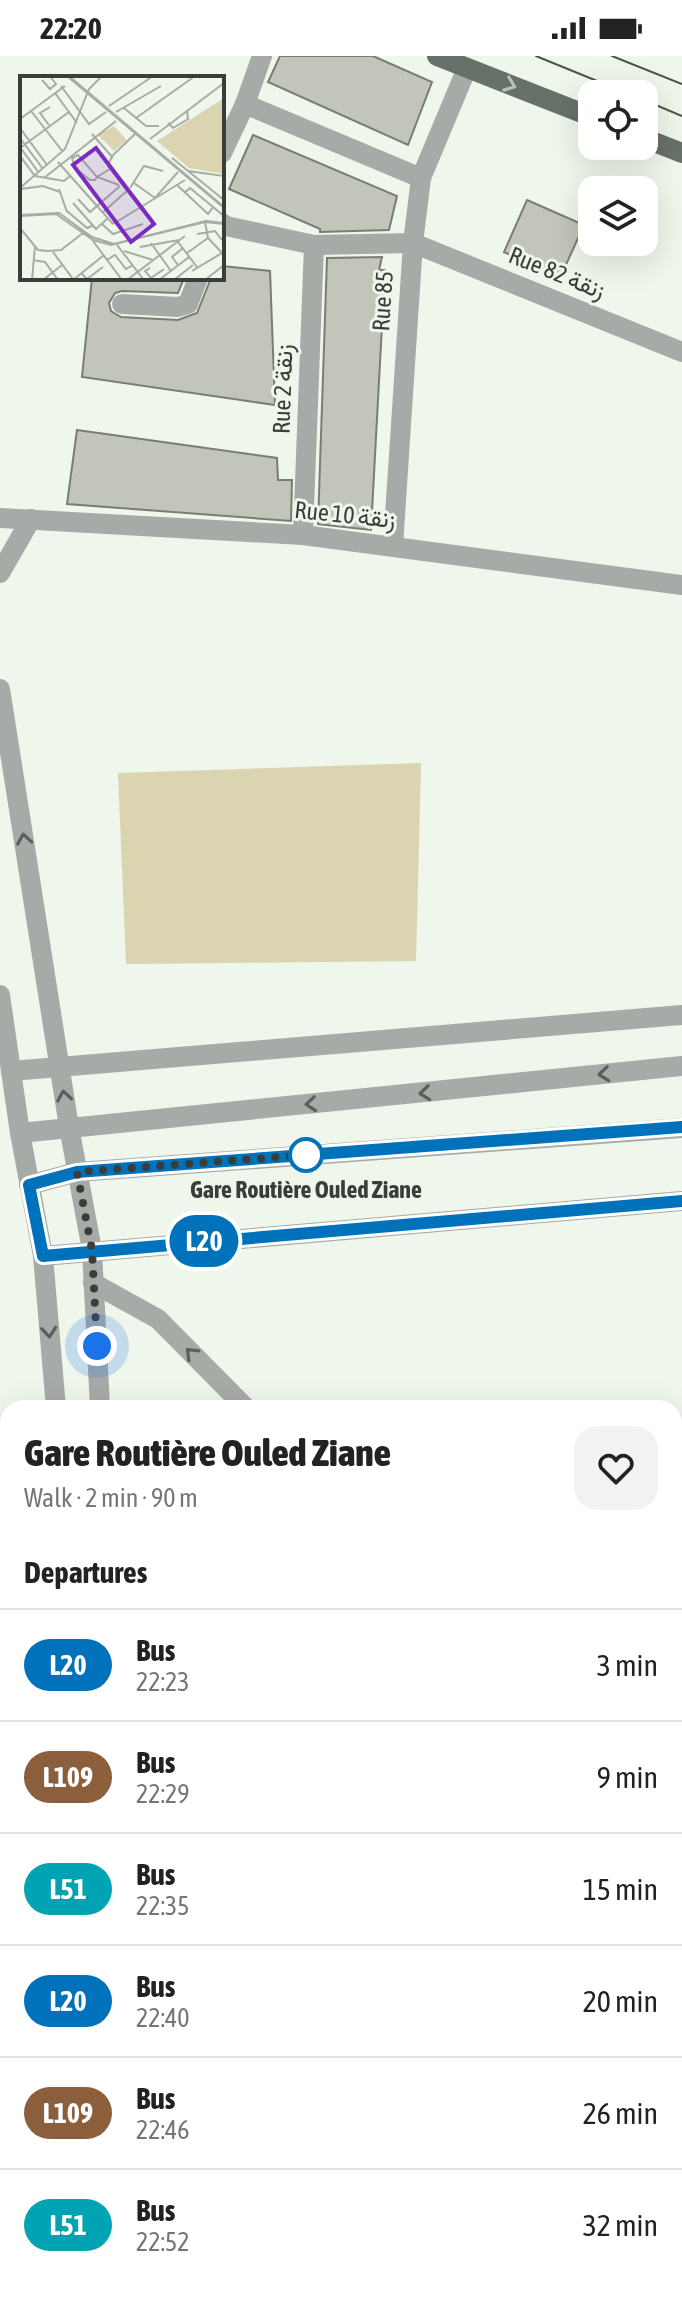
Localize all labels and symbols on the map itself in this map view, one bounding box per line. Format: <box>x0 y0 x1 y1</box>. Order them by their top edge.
one-way arrow <box>502 75 516 92</box>
inset map <box>20 76 224 280</box>
street label: Rue 82 زنقة <box>504 241 609 306</box>
street label: Rue 85 <box>367 270 398 332</box>
street label: Rue 2 زنقة <box>267 343 300 435</box>
street label: Rue 10 زنقة <box>293 496 397 535</box>
one-way arrow <box>16 832 33 846</box>
one-way arrow <box>598 1065 611 1082</box>
one-way arrow <box>418 1085 431 1102</box>
one-way arrow <box>56 1089 73 1103</box>
one-way arrow <box>305 1096 318 1113</box>
marker: Gare Routière Ouled Ziane <box>289 1138 323 1172</box>
place label: Gare Routière Ouled Ziane <box>190 1176 422 1203</box>
line badge: L20 <box>158 1215 250 1267</box>
one-way arrow <box>40 1326 57 1339</box>
your location <box>77 1326 117 1366</box>
one-way arrow <box>186 1348 200 1362</box>

